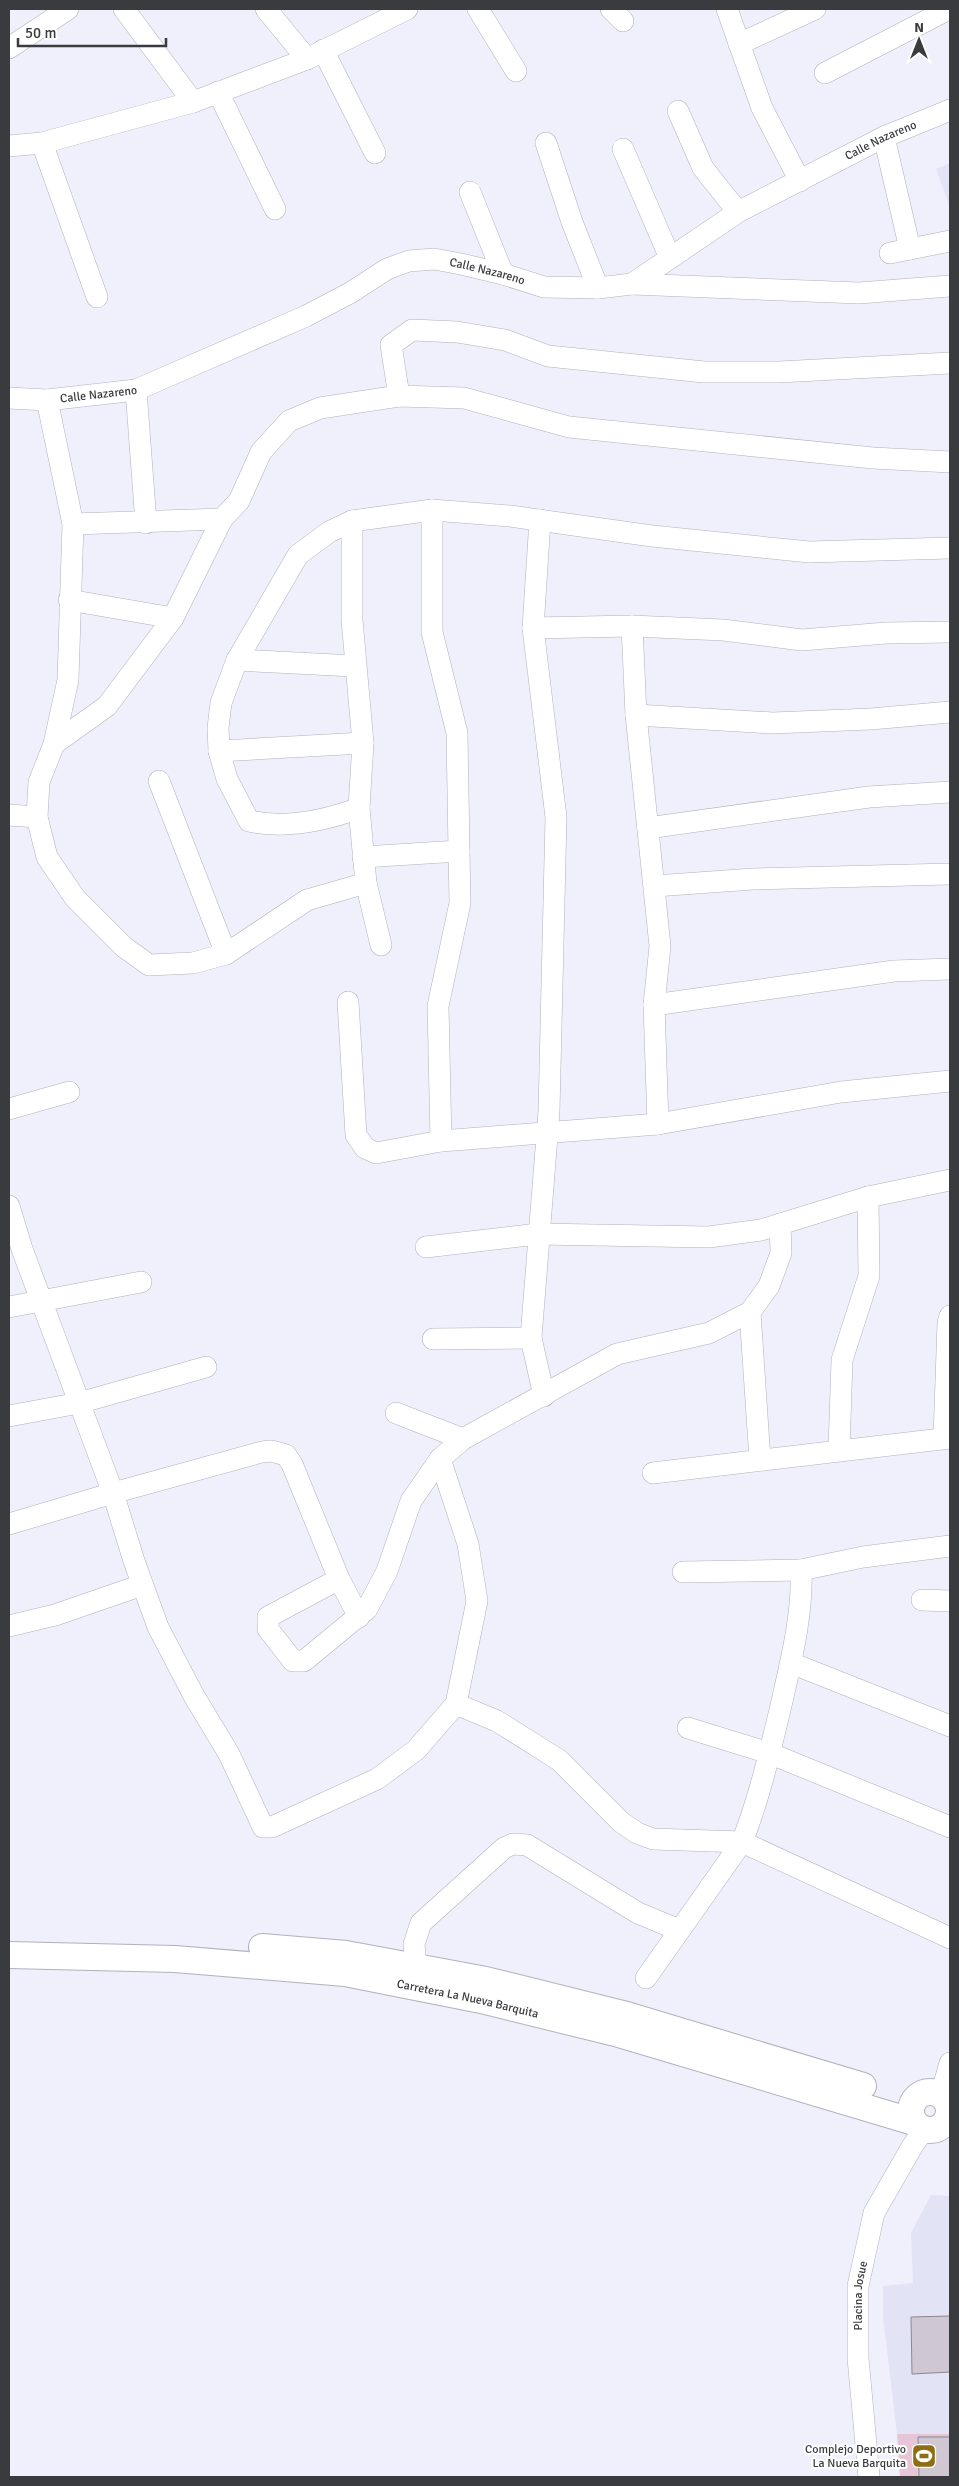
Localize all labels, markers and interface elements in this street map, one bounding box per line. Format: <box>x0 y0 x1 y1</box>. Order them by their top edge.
scale bar <box>18 15 165 47</box>
north arrow <box>894 15 944 65</box>
text: N <box>914 19 924 36</box>
text: 50 m <box>25 24 56 42</box>
street label: Calle Nazareno <box>842 118 919 164</box>
street label: Calle Nazareno <box>448 255 527 289</box>
street label: Calle Nazareno <box>59 383 138 406</box>
street label: Carretera La Nueva Barquita <box>395 1976 540 2022</box>
street label: Placina Josue <box>851 2260 871 2331</box>
place label: Complejo Deportivo La Nueva Barquita <box>805 2442 906 2471</box>
sports icon: Complejo Deportivo La Nueva Barquita <box>911 2443 937 2469</box>

